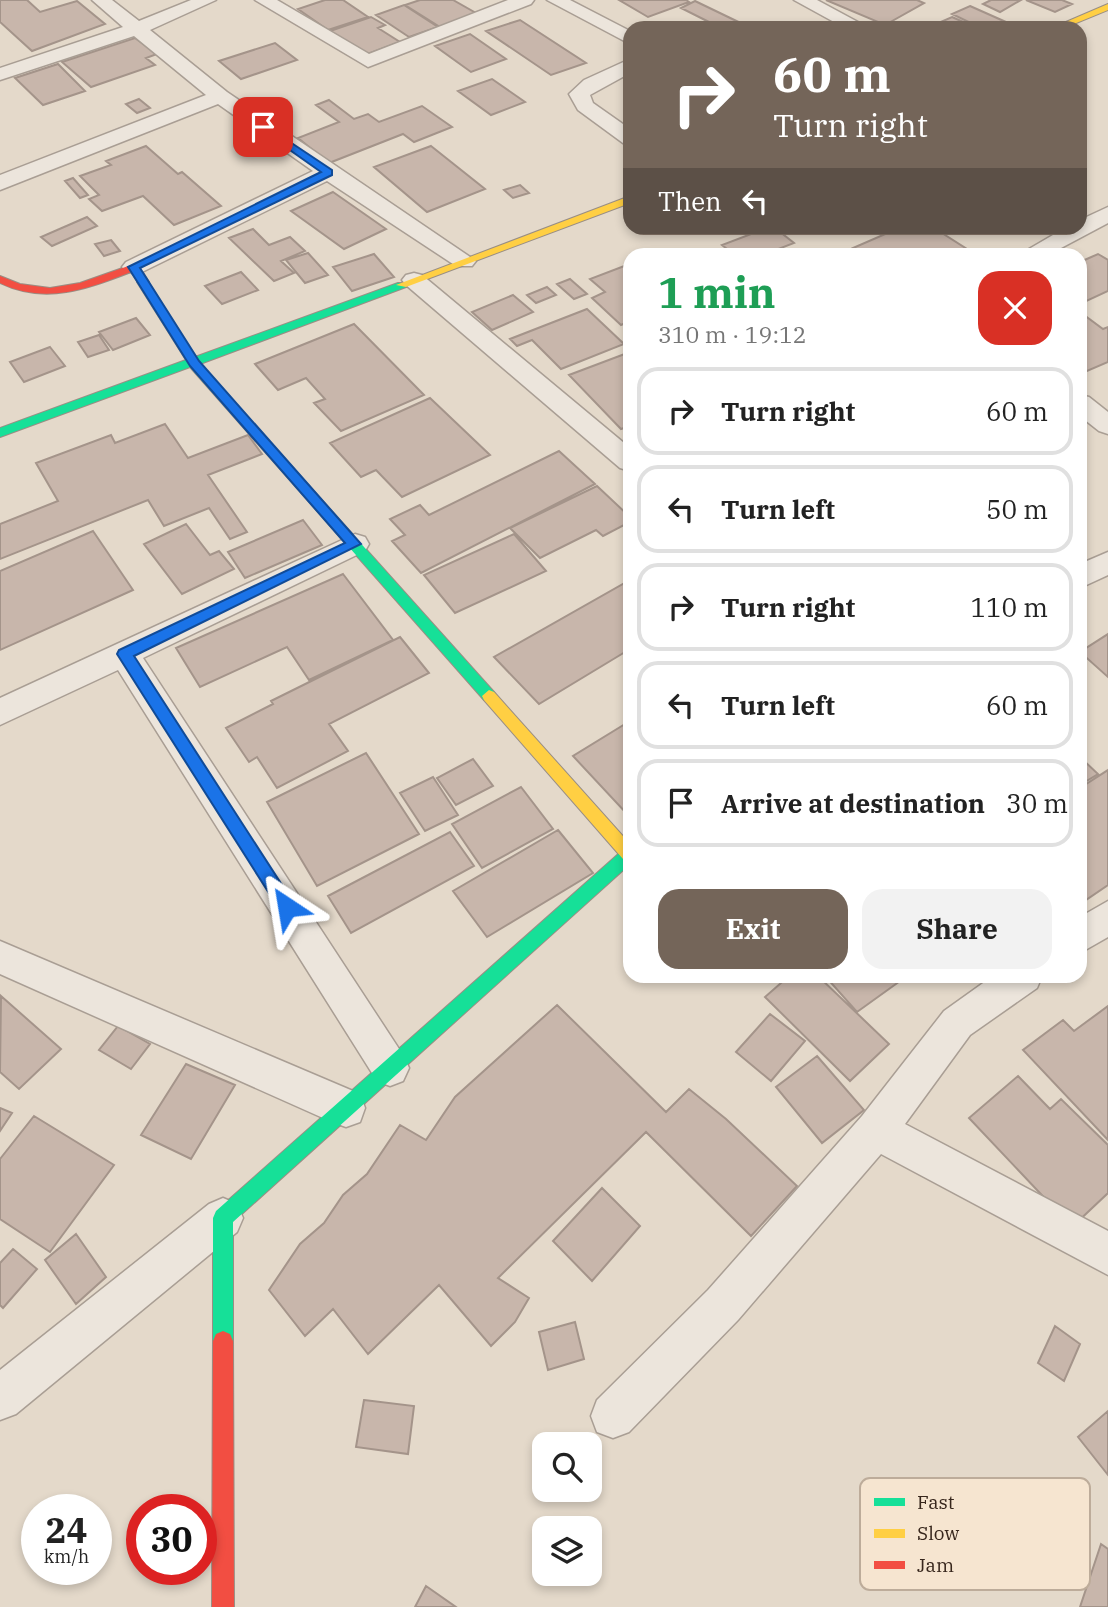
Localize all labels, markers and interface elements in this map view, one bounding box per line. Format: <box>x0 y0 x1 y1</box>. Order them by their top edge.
text: 60 m <box>773 42 891 105</box>
icon: right <box>658 49 749 140</box>
pin <box>233 97 293 157</box>
text: Turn right <box>773 104 928 146</box>
icon: arrive <box>244 108 282 146</box>
icon: left <box>736 182 774 220</box>
text: Then <box>658 184 722 218</box>
text: 1 min <box>658 265 776 320</box>
button: close <box>978 271 1052 345</box>
text: 310 m · 19:12 <box>658 319 807 349</box>
icon: right <box>662 392 700 430</box>
text: Turn right <box>721 394 855 428</box>
text: 60 m <box>986 394 1048 428</box>
icon: left <box>662 490 700 528</box>
text: Turn left <box>721 492 835 526</box>
text: 50 m <box>986 492 1048 526</box>
icon: right <box>662 588 700 626</box>
text: Turn right <box>721 590 855 624</box>
text: 110 m <box>970 590 1048 624</box>
icon: left <box>662 686 700 724</box>
text: Turn left <box>721 688 835 722</box>
text: 60 m <box>986 688 1048 722</box>
icon: arrive <box>662 784 700 822</box>
text: Arrive at destination <box>721 786 985 820</box>
text: 30 m <box>1006 786 1068 820</box>
position arrow <box>250 870 324 944</box>
button: Exit <box>658 889 848 969</box>
button: Share <box>862 889 1052 969</box>
map controls <box>532 1432 602 1586</box>
button: search <box>532 1432 602 1502</box>
legend <box>860 1478 1090 1590</box>
text: Fast <box>917 1490 955 1514</box>
speed limit sign: 30 <box>126 1494 217 1585</box>
text: 24 <box>45 1507 88 1553</box>
button: layers <box>532 1516 602 1586</box>
text: Slow <box>917 1521 959 1545</box>
text: km/h <box>44 1545 89 1568</box>
text: Jam <box>917 1553 954 1577</box>

